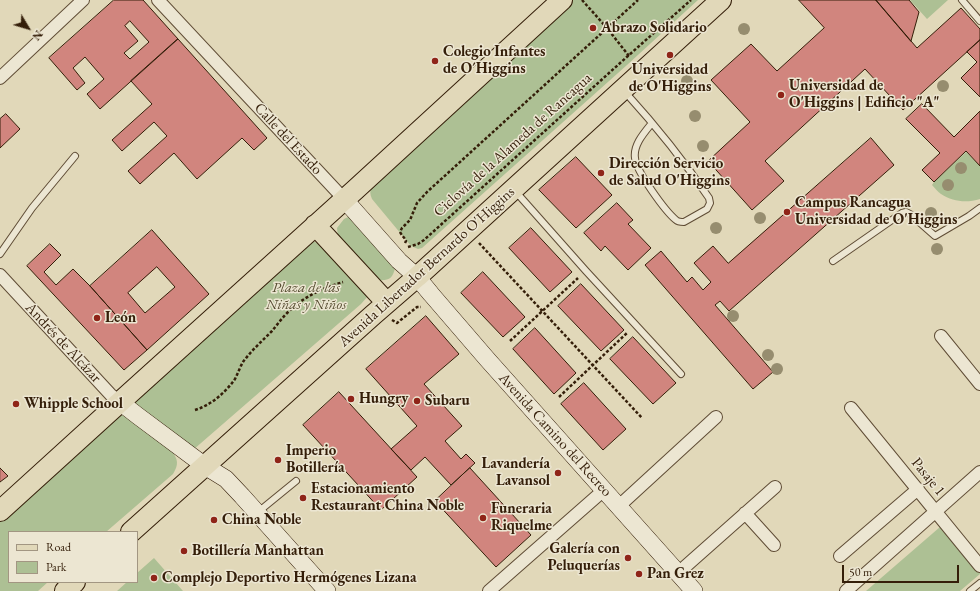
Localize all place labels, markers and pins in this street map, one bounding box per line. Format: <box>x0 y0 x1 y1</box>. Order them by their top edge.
place label: Abrazo Solidario <box>601 19 707 37</box>
marker: Abrazo Solidario <box>588 23 598 33</box>
place label: Colegio Infantes de O´Higgins <box>443 43 545 78</box>
marker: Universidad de O'Higgins <box>665 50 675 60</box>
marker: Colegio Infantes de O´Higgins <box>430 56 440 66</box>
place label: Universidad de O'Higgins <box>629 61 711 96</box>
place label: Universidad de O'Higgins | Edificio "A" <box>789 77 940 112</box>
marker: Universidad de O'Higgins | Edificio "A" <box>776 90 786 100</box>
place label: Dirección Servicio de Salud O'Higgins <box>609 155 730 190</box>
marker: Dirección Servicio de Salud O'Higgins <box>596 168 606 178</box>
place label: Campus Rancagua Universidad de O'Higgins <box>795 194 957 229</box>
marker: Campus Rancagua Universidad de O'Higgins <box>782 207 792 217</box>
place label: León <box>105 309 136 327</box>
marker: León <box>92 313 102 323</box>
place label: Hungry <box>359 390 408 408</box>
place label: Subaru <box>425 392 470 410</box>
marker: Hungry <box>346 394 356 404</box>
place label: Whipple School <box>24 395 123 413</box>
marker: Subaru <box>412 396 422 406</box>
marker: Whipple School <box>11 399 21 409</box>
place label: Imperio Botillería <box>286 442 345 477</box>
marker: Imperio Botillería <box>273 455 283 465</box>
place label: Lavandería Lavansol <box>482 455 550 490</box>
marker: Lavandería Lavansol <box>553 468 563 478</box>
place label: Estacionamiento Restaurant China Noble <box>311 480 464 515</box>
marker: Estacionamiento Restaurant China Noble <box>298 493 308 503</box>
place label: Funeraria Riquelme <box>491 500 552 535</box>
place label: China Noble <box>222 511 301 529</box>
marker: Funeraria Riquelme <box>478 513 488 523</box>
marker: China Noble <box>209 515 219 525</box>
place label: Galería con Peluquerías <box>548 540 620 575</box>
place label: Botillería Manhattan <box>192 542 324 560</box>
marker: Botillería Manhattan <box>179 546 189 556</box>
marker: Galería con Peluquerías <box>623 553 633 563</box>
place label: Pan Grez <box>647 565 704 583</box>
place label: Complejo Deportivo Hermógenes Lizana <box>162 569 416 587</box>
marker: Pan Grez <box>634 569 644 579</box>
marker: Complejo Deportivo Hermógenes Lizana <box>149 573 159 583</box>

